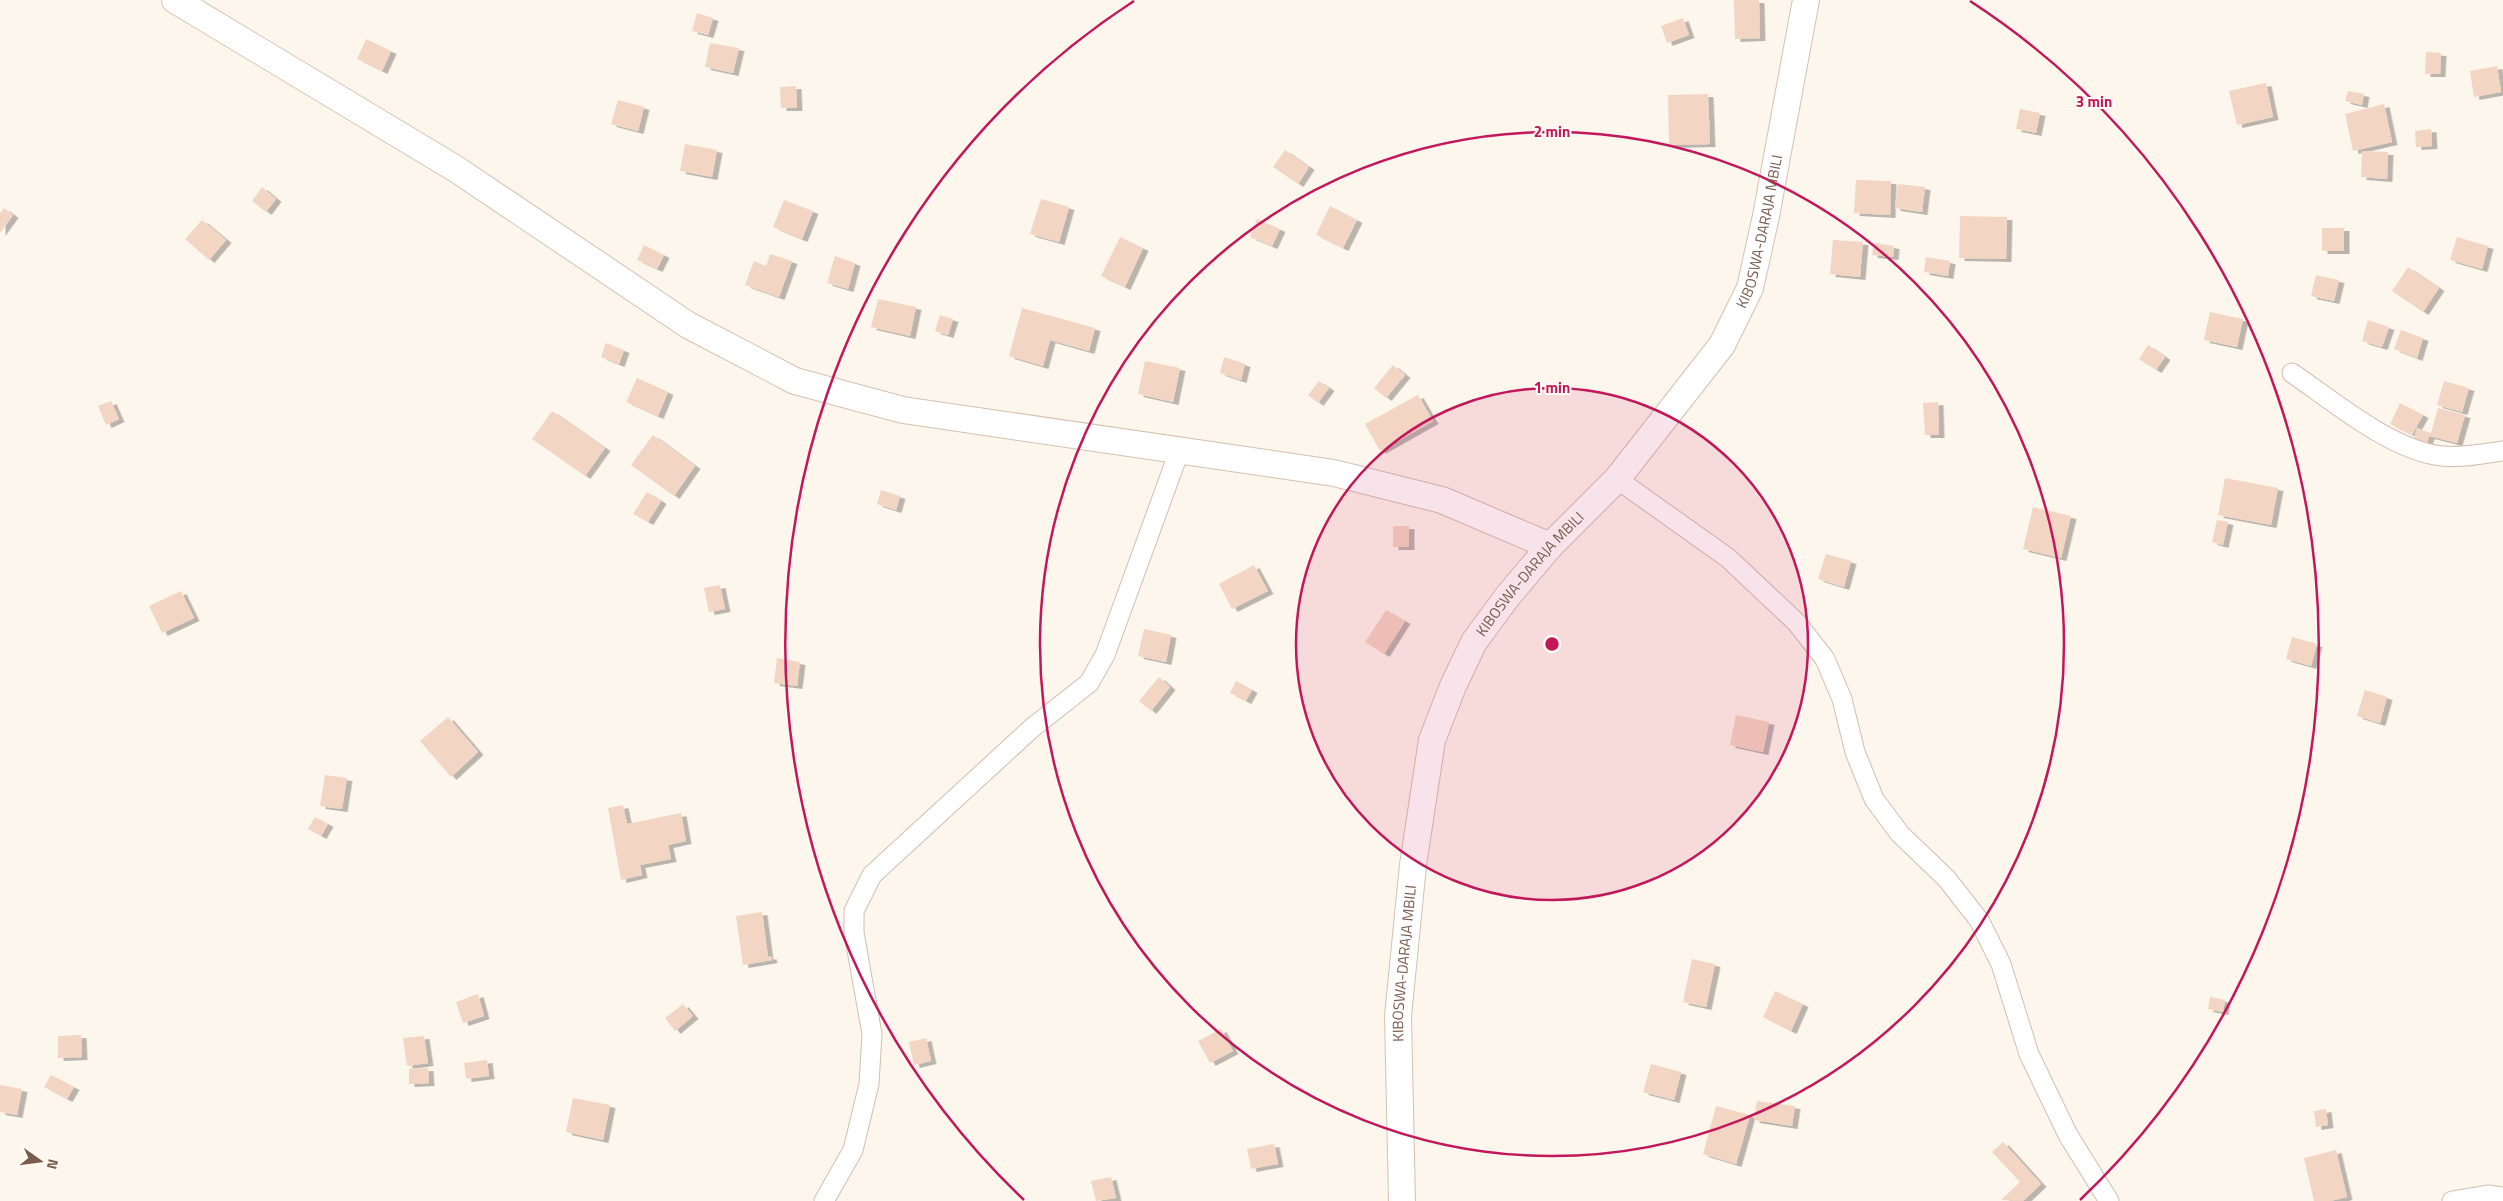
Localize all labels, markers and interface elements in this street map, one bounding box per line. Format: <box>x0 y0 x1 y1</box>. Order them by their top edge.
text: 3 min <box>2076 90 2112 113</box>
text: 2 min <box>1534 120 1570 143</box>
street label: KIBOSWA-DARAJA MBILI <box>1730 153 1788 312</box>
text: 1 min <box>1534 376 1570 399</box>
street label: KIBOSWA-DARAJA MBILI <box>1470 506 1589 641</box>
centre of rings <box>1543 635 1561 653</box>
street label: KIBOSWA-DARAJA MBILI <box>1386 884 1422 1042</box>
north arrow <box>15 1136 65 1186</box>
text: N <box>42 1157 64 1172</box>

